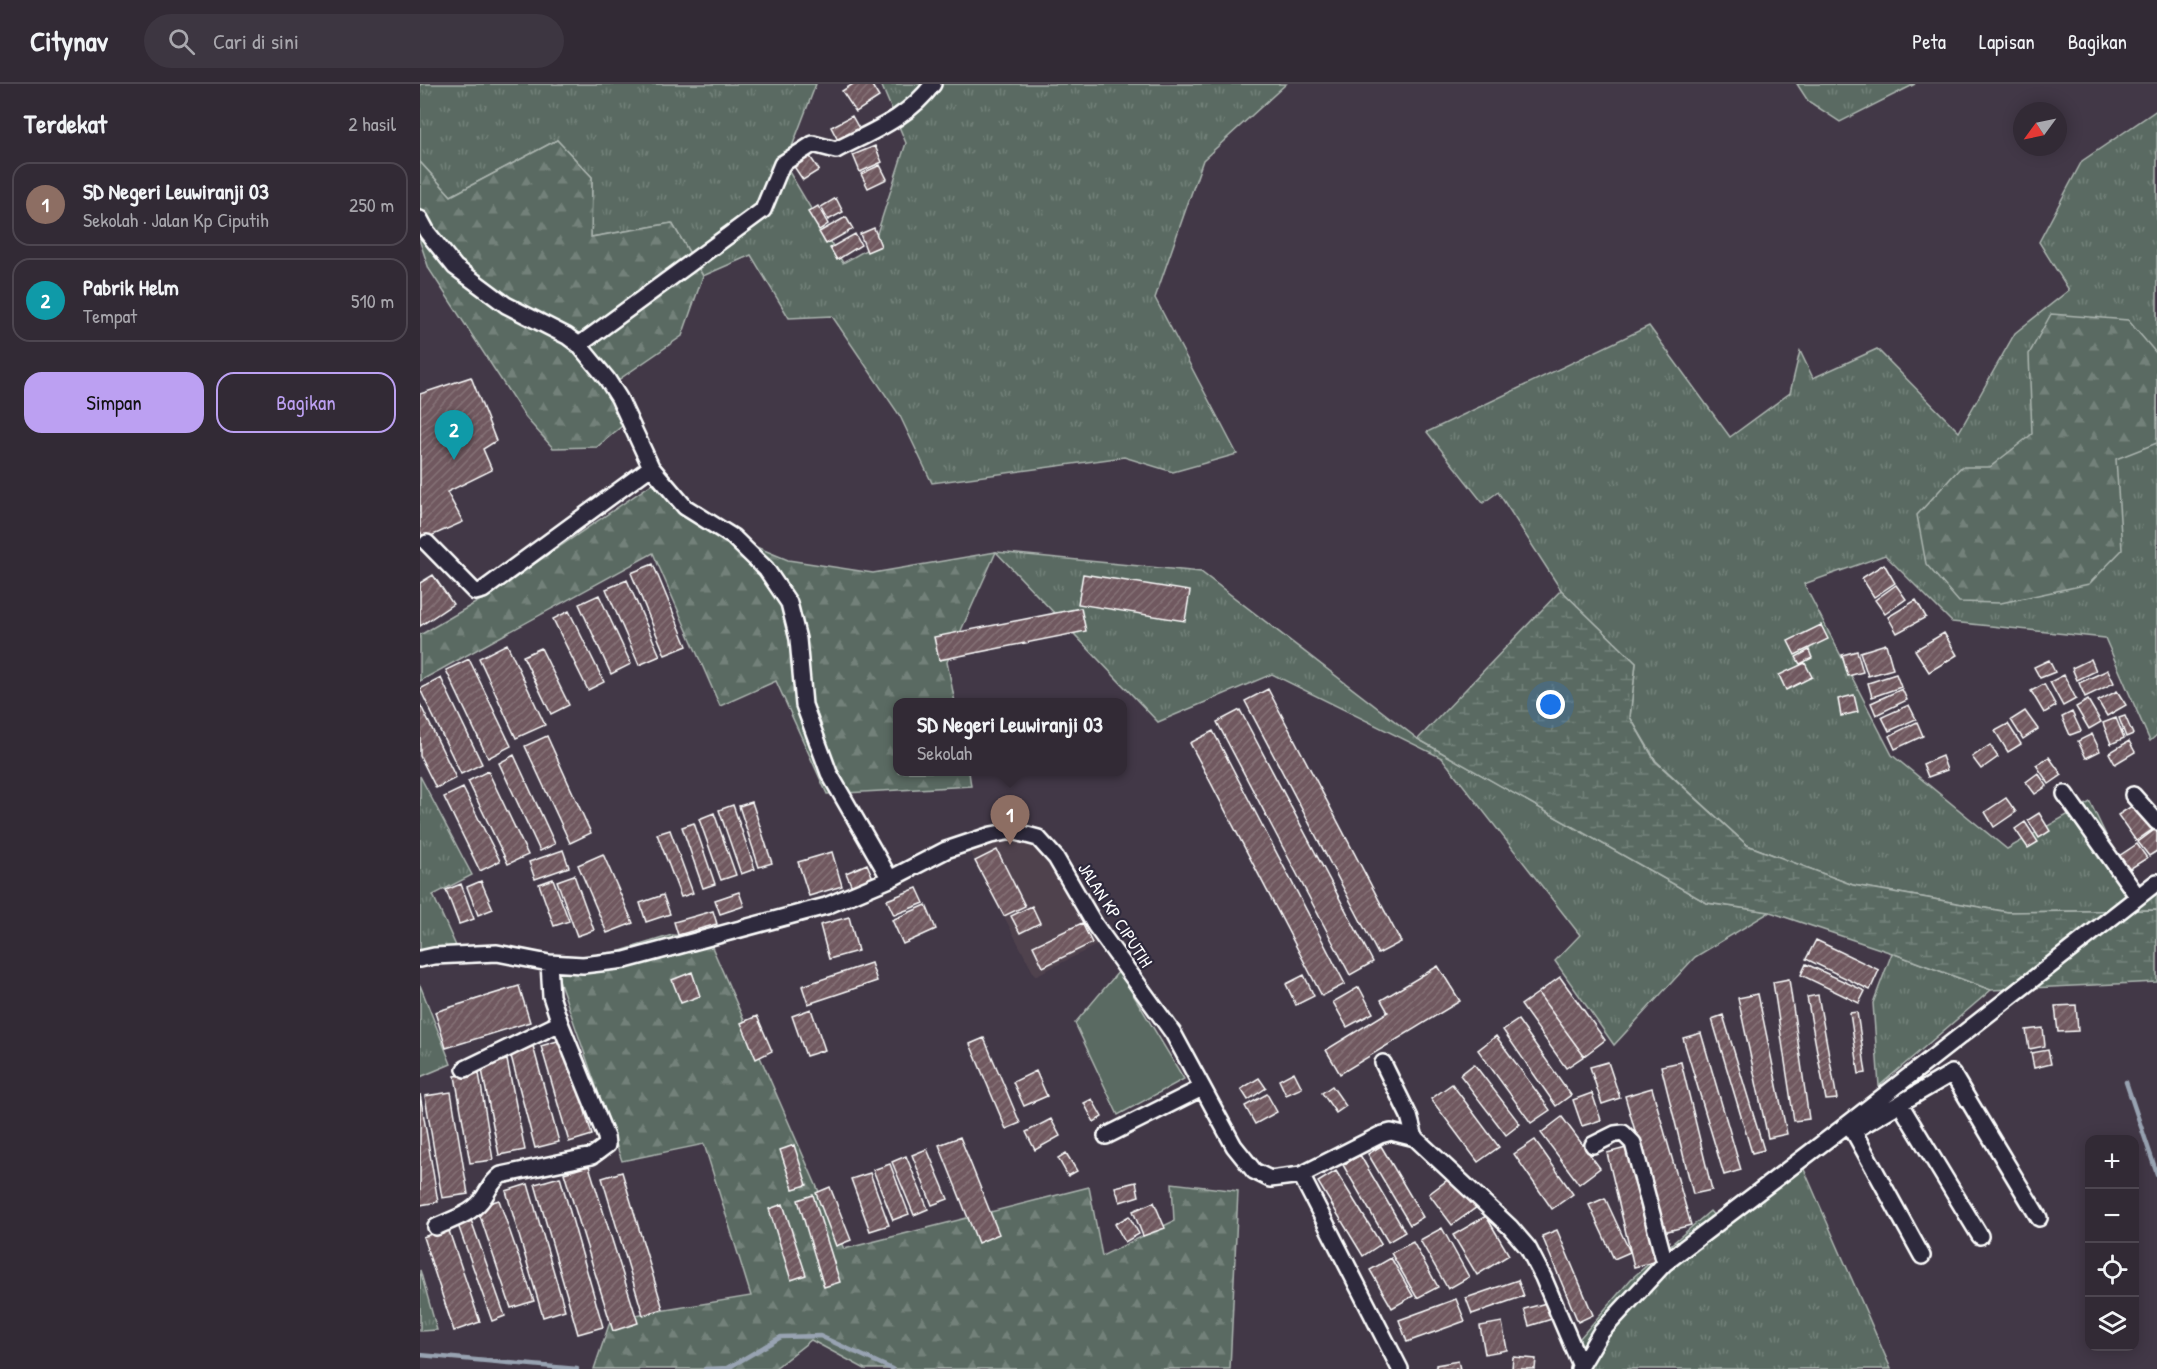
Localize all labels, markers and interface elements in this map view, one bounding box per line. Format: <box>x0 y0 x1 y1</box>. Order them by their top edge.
search box <box>144 14 564 68</box>
text: Citynav <box>30 22 108 60</box>
icon: search <box>165 25 198 58</box>
text: Cari di sini <box>213 26 299 56</box>
text: Peta <box>1912 27 1946 56</box>
text: Lapisan <box>1979 27 2035 56</box>
text: Bagikan <box>2068 27 2127 56</box>
north arrow <box>2013 102 2067 156</box>
text: Terdekat <box>24 106 107 141</box>
text: 2 hasil <box>348 110 396 137</box>
text: SD Negeri Leuwiranji 03 <box>83 176 269 206</box>
text: 1 <box>42 191 49 218</box>
text: 250 m <box>349 191 394 218</box>
text: Sekolah · Jalan Kp Ciputih <box>83 206 269 233</box>
text: Pabrik Helm <box>83 272 179 302</box>
text: 2 <box>41 287 50 314</box>
text: 510 m <box>351 287 394 314</box>
text: Tempat <box>83 302 137 329</box>
button: Simpan <box>24 372 204 433</box>
button: Bagikan <box>216 372 396 433</box>
pin: 2 <box>435 410 474 460</box>
your location <box>1536 690 1565 719</box>
popup <box>893 698 1127 776</box>
text: SD Negeri Leuwiranji 03 <box>917 709 1103 739</box>
text: Sekolah <box>917 739 972 766</box>
pin: 1 <box>990 796 1030 845</box>
street label: JALAN KP CIPUTIH <box>1072 857 1159 972</box>
map controls <box>2085 1135 2139 1351</box>
button: + <box>2085 1135 2139 1189</box>
button: − <box>2085 1189 2139 1243</box>
button: locate <box>2085 1243 2139 1297</box>
button: layers <box>2085 1297 2139 1351</box>

